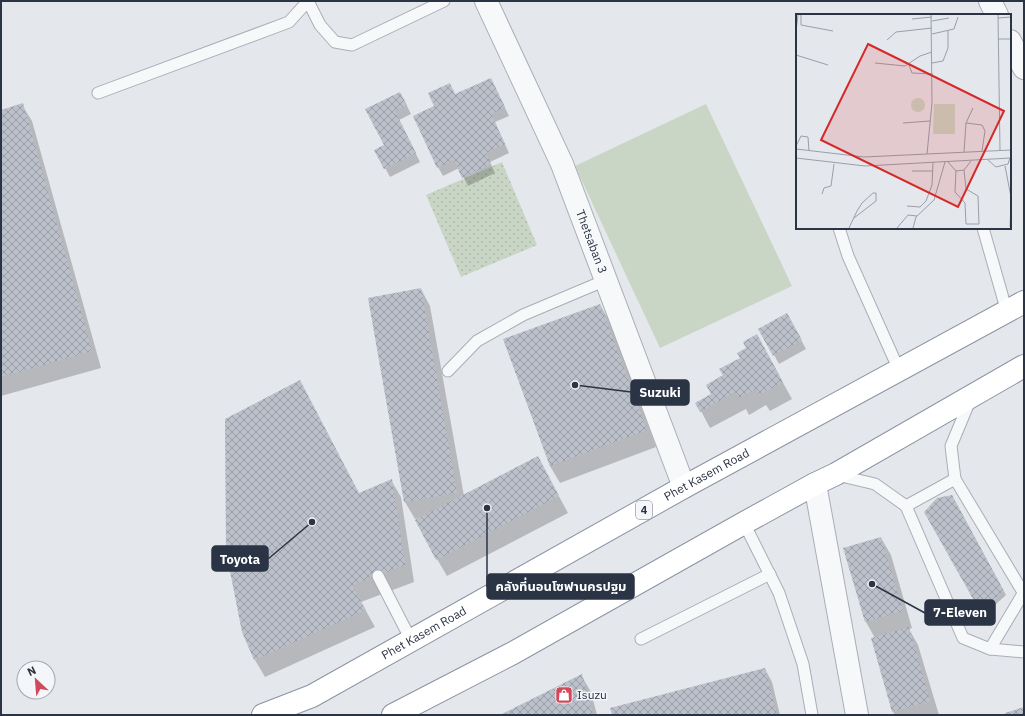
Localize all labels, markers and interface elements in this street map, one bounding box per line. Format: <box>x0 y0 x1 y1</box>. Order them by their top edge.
inset map <box>796 14 1011 229</box>
street label: Thetsaban 3 <box>573 208 611 276</box>
callout: Suzuki <box>631 380 689 405</box>
text: Suzuki <box>639 384 681 401</box>
street label: Phet Kasem Road <box>661 445 752 504</box>
road number: 4 <box>636 501 652 519</box>
callout: Toyota <box>212 546 268 571</box>
text: Toyota <box>220 551 260 568</box>
callout: คลังที่นอนโซฟานครปฐม <box>487 574 634 599</box>
text: คลังที่นอนโซฟานครปฐม <box>495 577 627 595</box>
callout: 7-Eleven <box>925 600 995 625</box>
street label: Phet Kasem Road <box>379 603 469 662</box>
text: 7-Eleven <box>933 604 987 621</box>
north arrow <box>16 660 56 700</box>
text: N <box>25 663 38 679</box>
shop icon: Isuzu <box>554 685 574 705</box>
place label: Isuzu <box>577 687 607 702</box>

